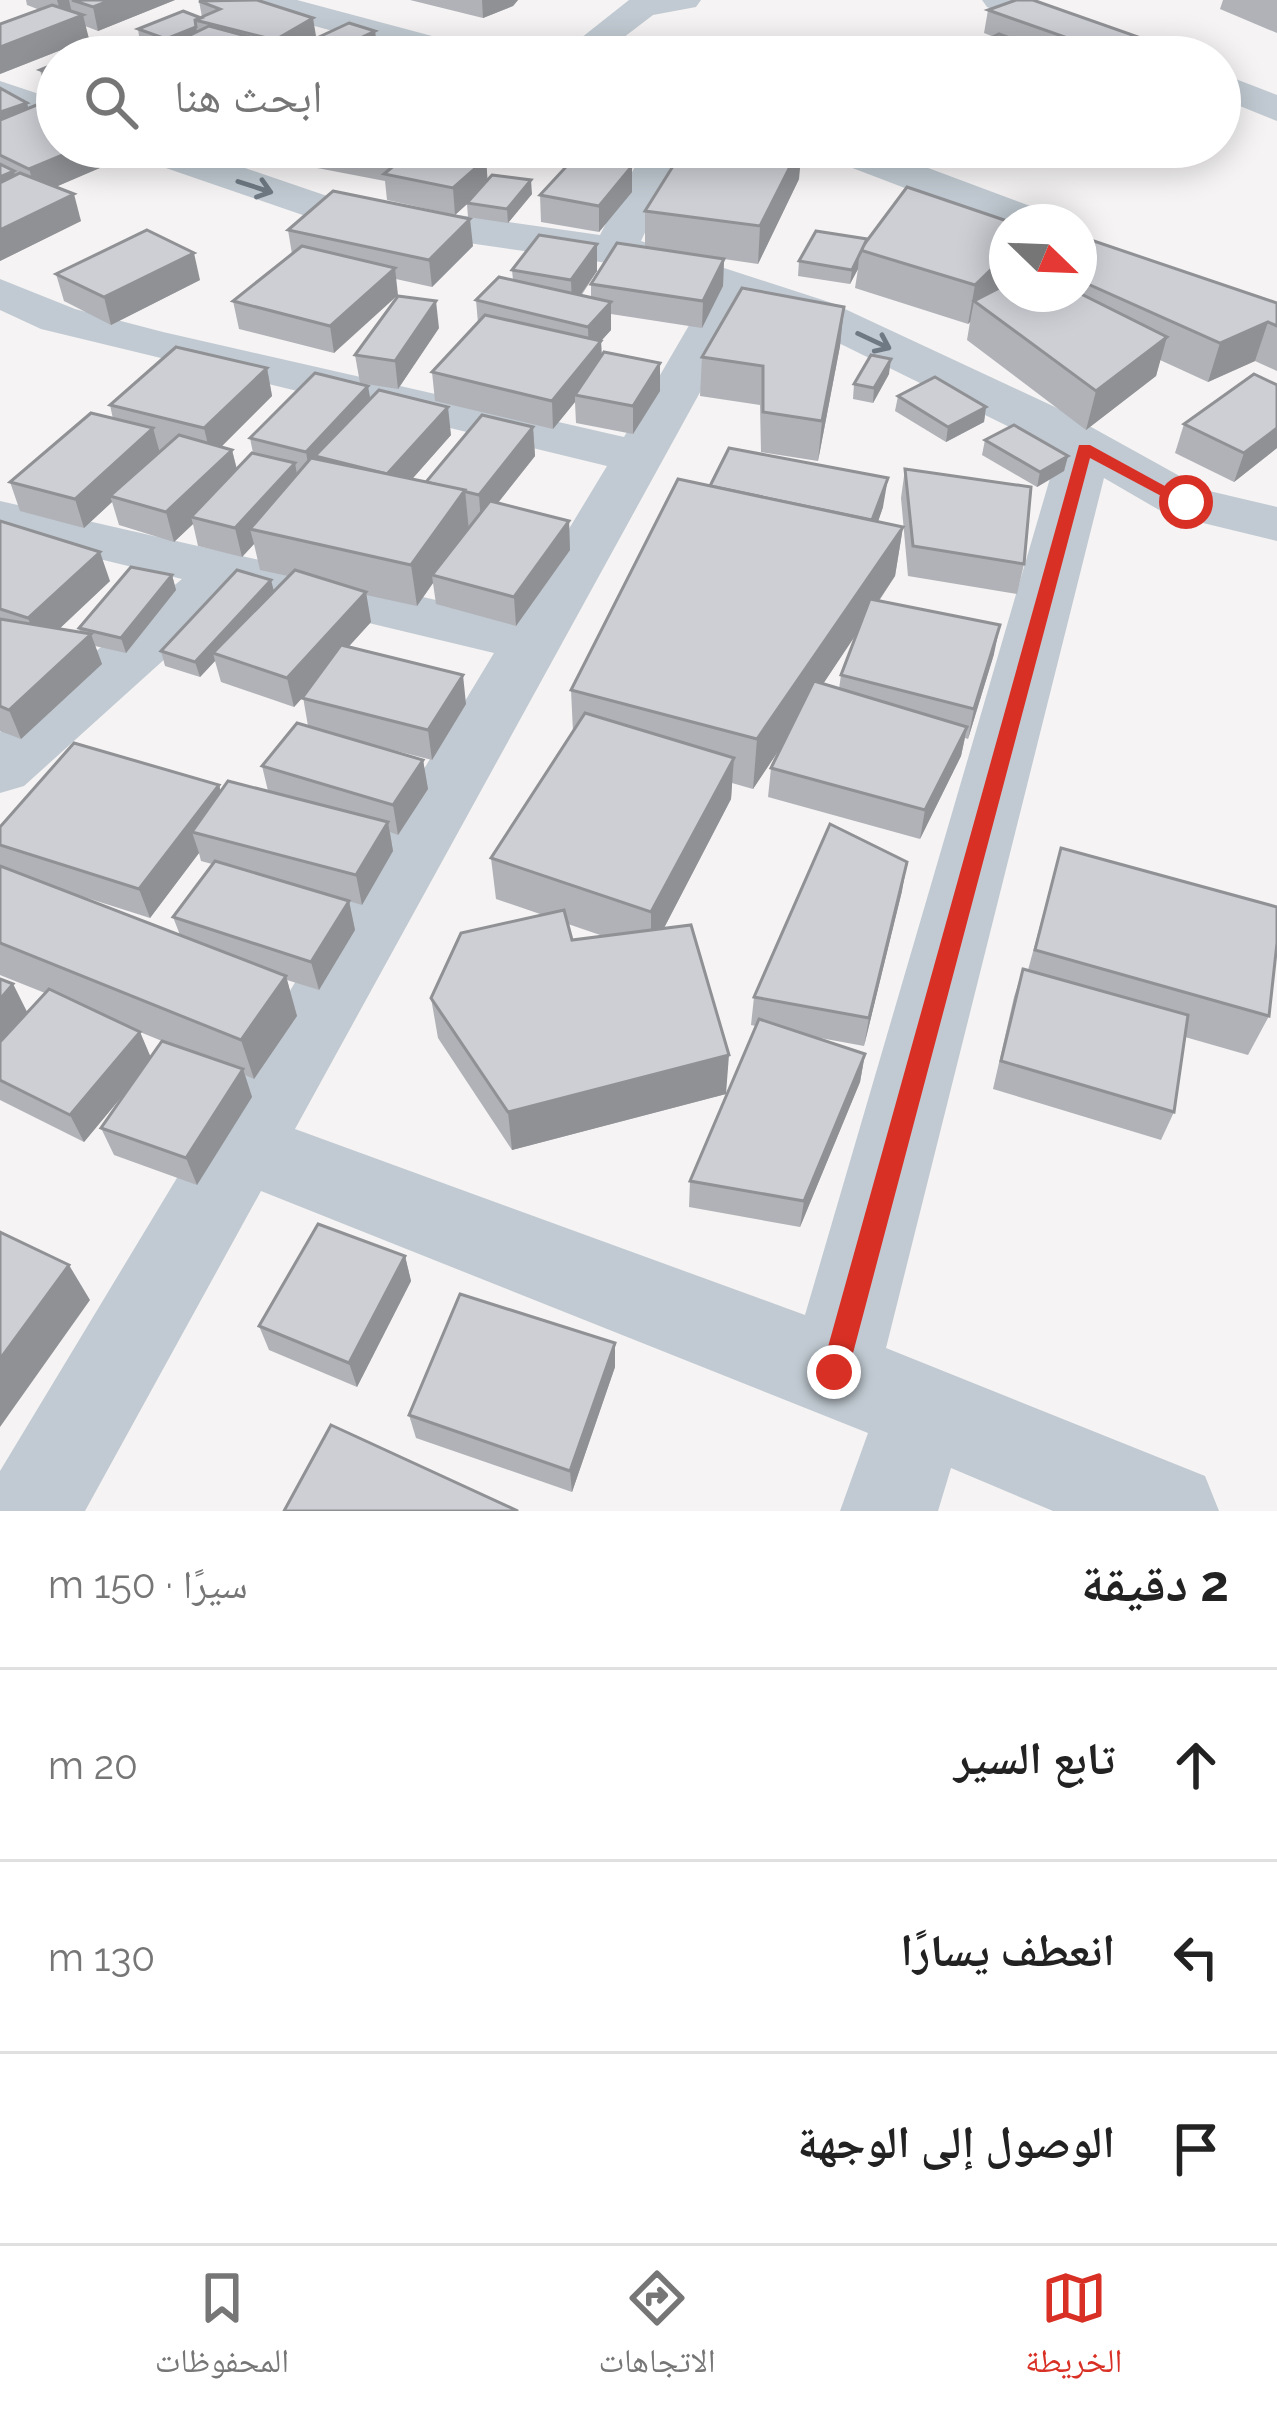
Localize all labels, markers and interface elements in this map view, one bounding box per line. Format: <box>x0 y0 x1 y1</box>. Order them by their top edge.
search box <box>36 36 1241 168</box>
icon: search <box>78 69 144 135</box>
text: ابحث هنا <box>174 70 323 123</box>
one-way arrow <box>235 178 273 200</box>
north arrow <box>989 204 1097 312</box>
one-way arrow <box>855 331 891 353</box>
route start <box>1159 475 1213 529</box>
route end <box>807 1345 861 1399</box>
text: 2 دقيقة <box>1081 1553 1229 1613</box>
text: سيرًا · 150 m <box>48 1561 248 1607</box>
text: تابع السير <box>954 1732 1115 1785</box>
icon: ahead <box>1163 1732 1229 1798</box>
text: 20 m <box>48 1742 138 1788</box>
text: انعطف يسارًا <box>900 1924 1115 1977</box>
icon: left <box>1163 1924 1229 1990</box>
text: 130 m <box>48 1934 155 1980</box>
text: الوصول إلى الوجهة <box>797 2116 1115 2169</box>
icon: arrive <box>1163 2116 1229 2182</box>
tab: المحفوظات <box>155 2265 289 2393</box>
tab: الاتجاهات <box>598 2265 716 2393</box>
tab: الخريطة <box>1025 2265 1122 2393</box>

